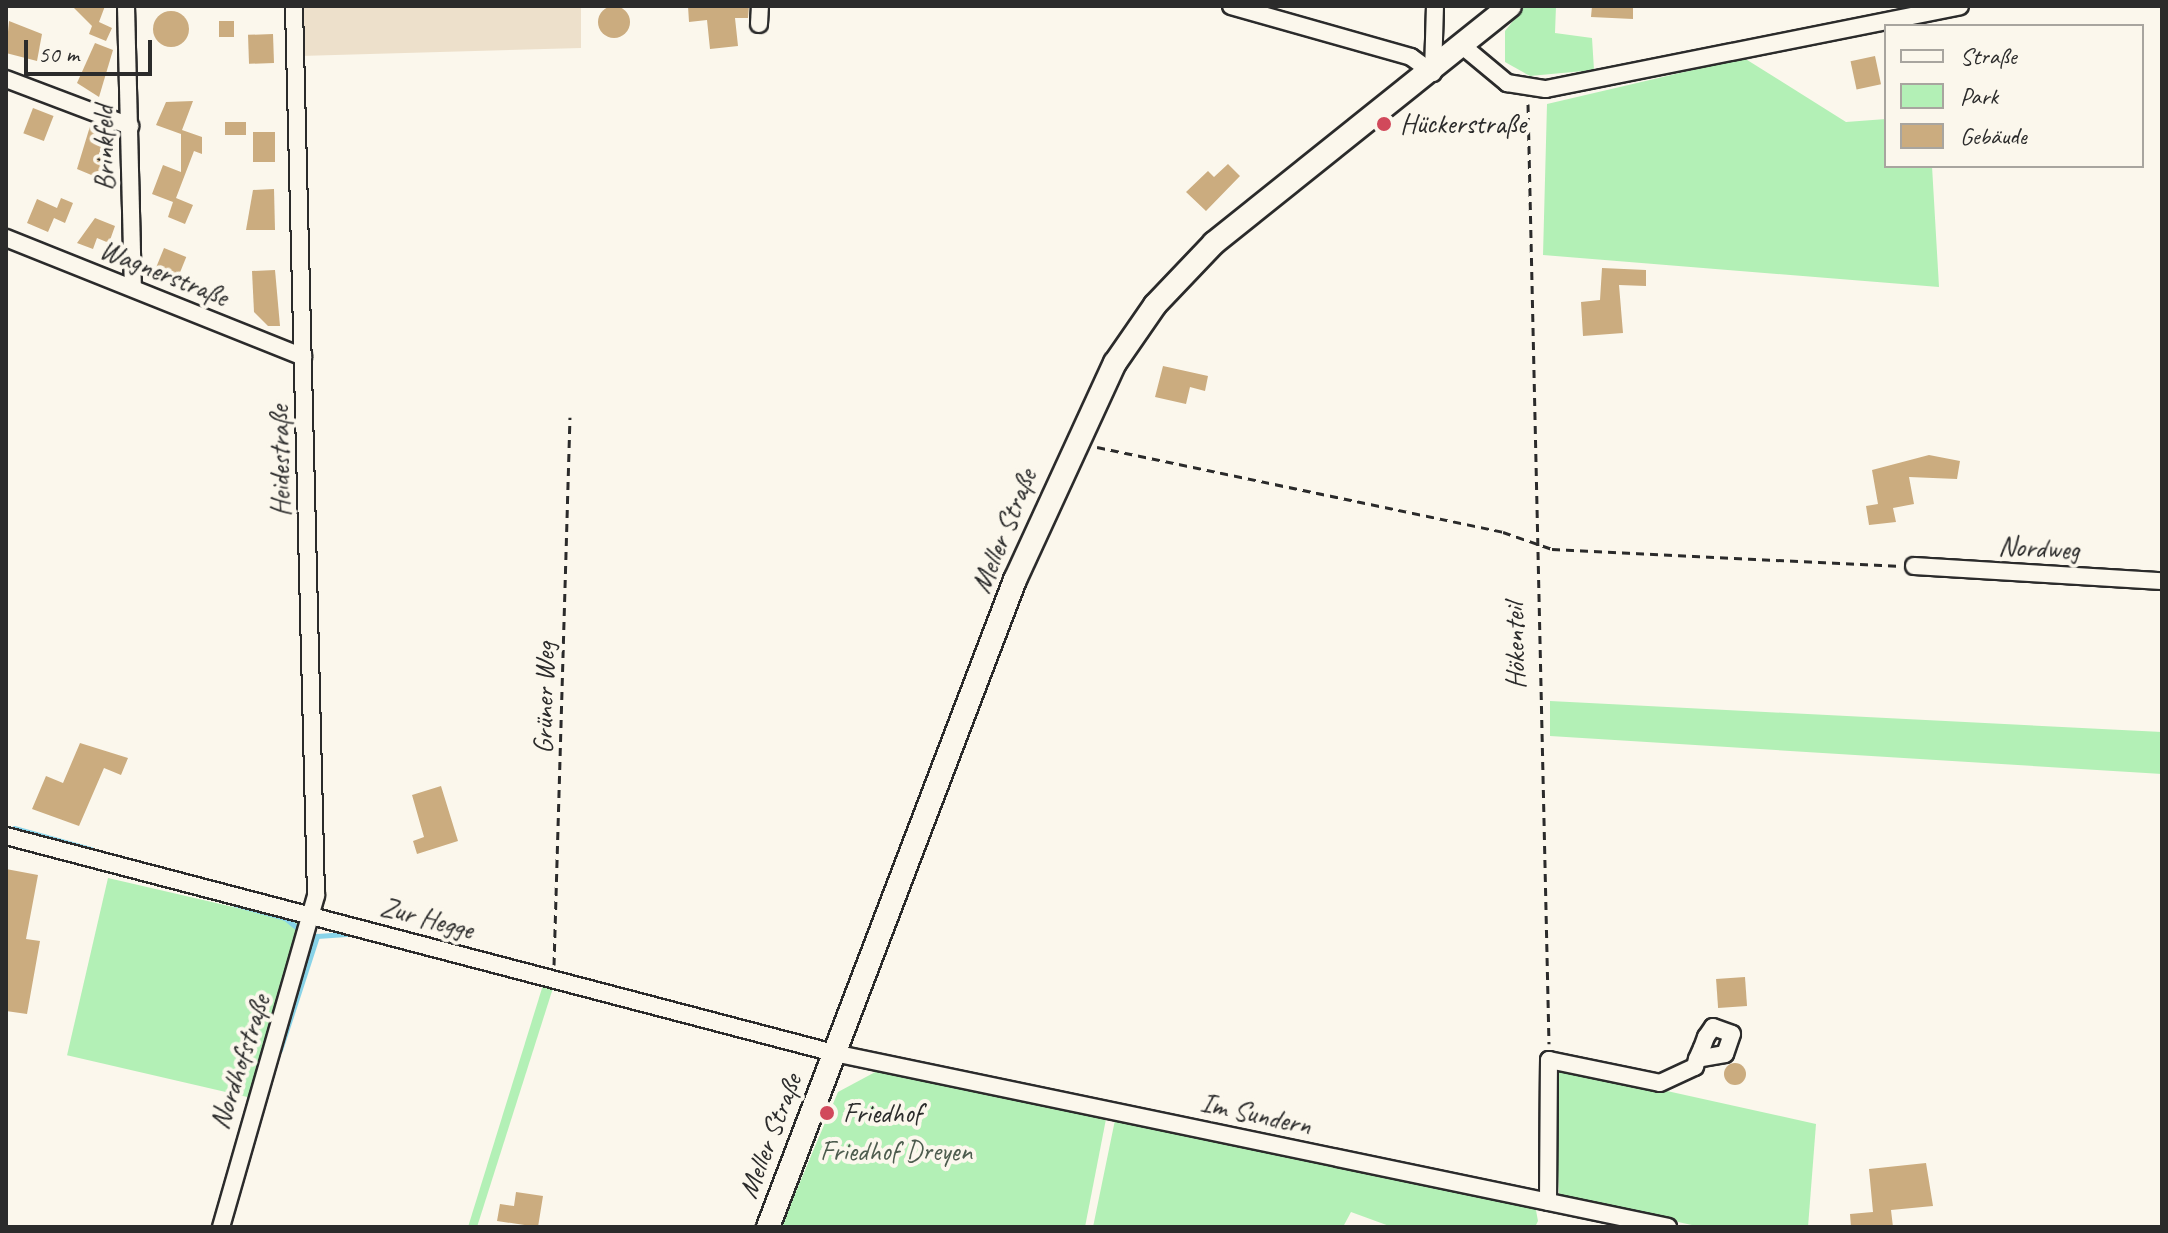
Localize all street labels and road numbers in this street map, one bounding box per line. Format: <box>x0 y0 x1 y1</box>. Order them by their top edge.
street label: Brinkfeld <box>86 105 122 191</box>
street label: Wagnerstraße <box>95 232 233 314</box>
street label: Heidestraße <box>262 405 298 517</box>
street label: Meller Straße <box>964 464 1044 598</box>
street label: Nordweg <box>1998 529 2080 567</box>
street label: Hökenteil <box>1497 603 1533 689</box>
street label: Grüner Weg <box>526 642 562 754</box>
street label: Zur Hegge <box>377 889 477 947</box>
street label: Nordhofstraße <box>203 991 277 1133</box>
street label: Meller Straße <box>731 1069 809 1203</box>
street label: Im Sundern <box>1198 1086 1314 1142</box>

